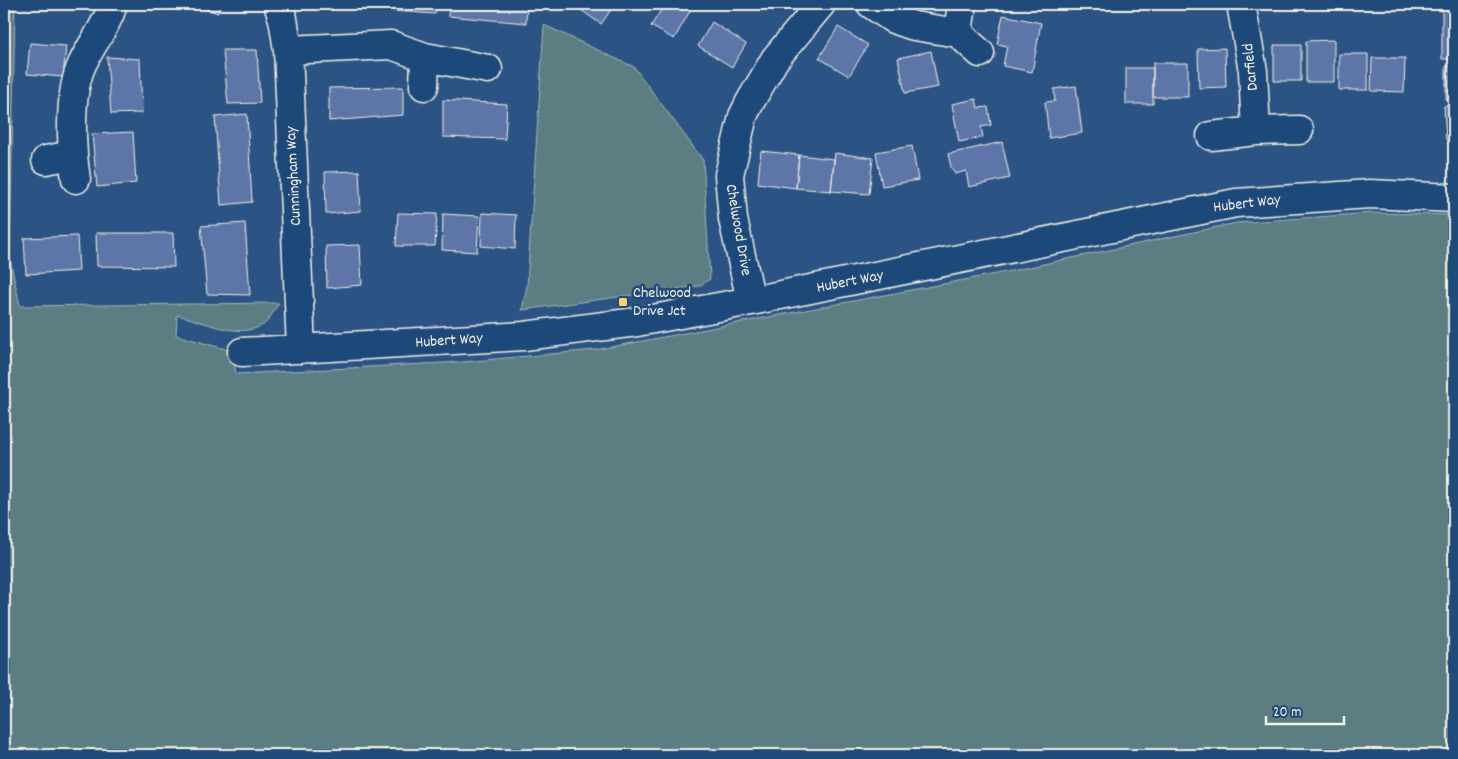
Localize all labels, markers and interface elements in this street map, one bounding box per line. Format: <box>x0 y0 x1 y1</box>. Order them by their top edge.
street label: Darfield <box>1237 42 1265 92</box>
street label: Cunningham Way <box>280 125 308 226</box>
street label: Chelwood Drive <box>719 182 757 278</box>
street label: Hubert Way <box>1212 188 1283 220</box>
street label: Hubert Way <box>815 264 886 300</box>
place label: Chelwood Drive Jct <box>633 282 691 323</box>
marker: Chelwood Drive Jct <box>617 296 629 308</box>
street label: Hubert Way <box>414 327 484 355</box>
scale bar <box>1266 694 1343 726</box>
text: 20 m <box>1273 702 1301 724</box>

